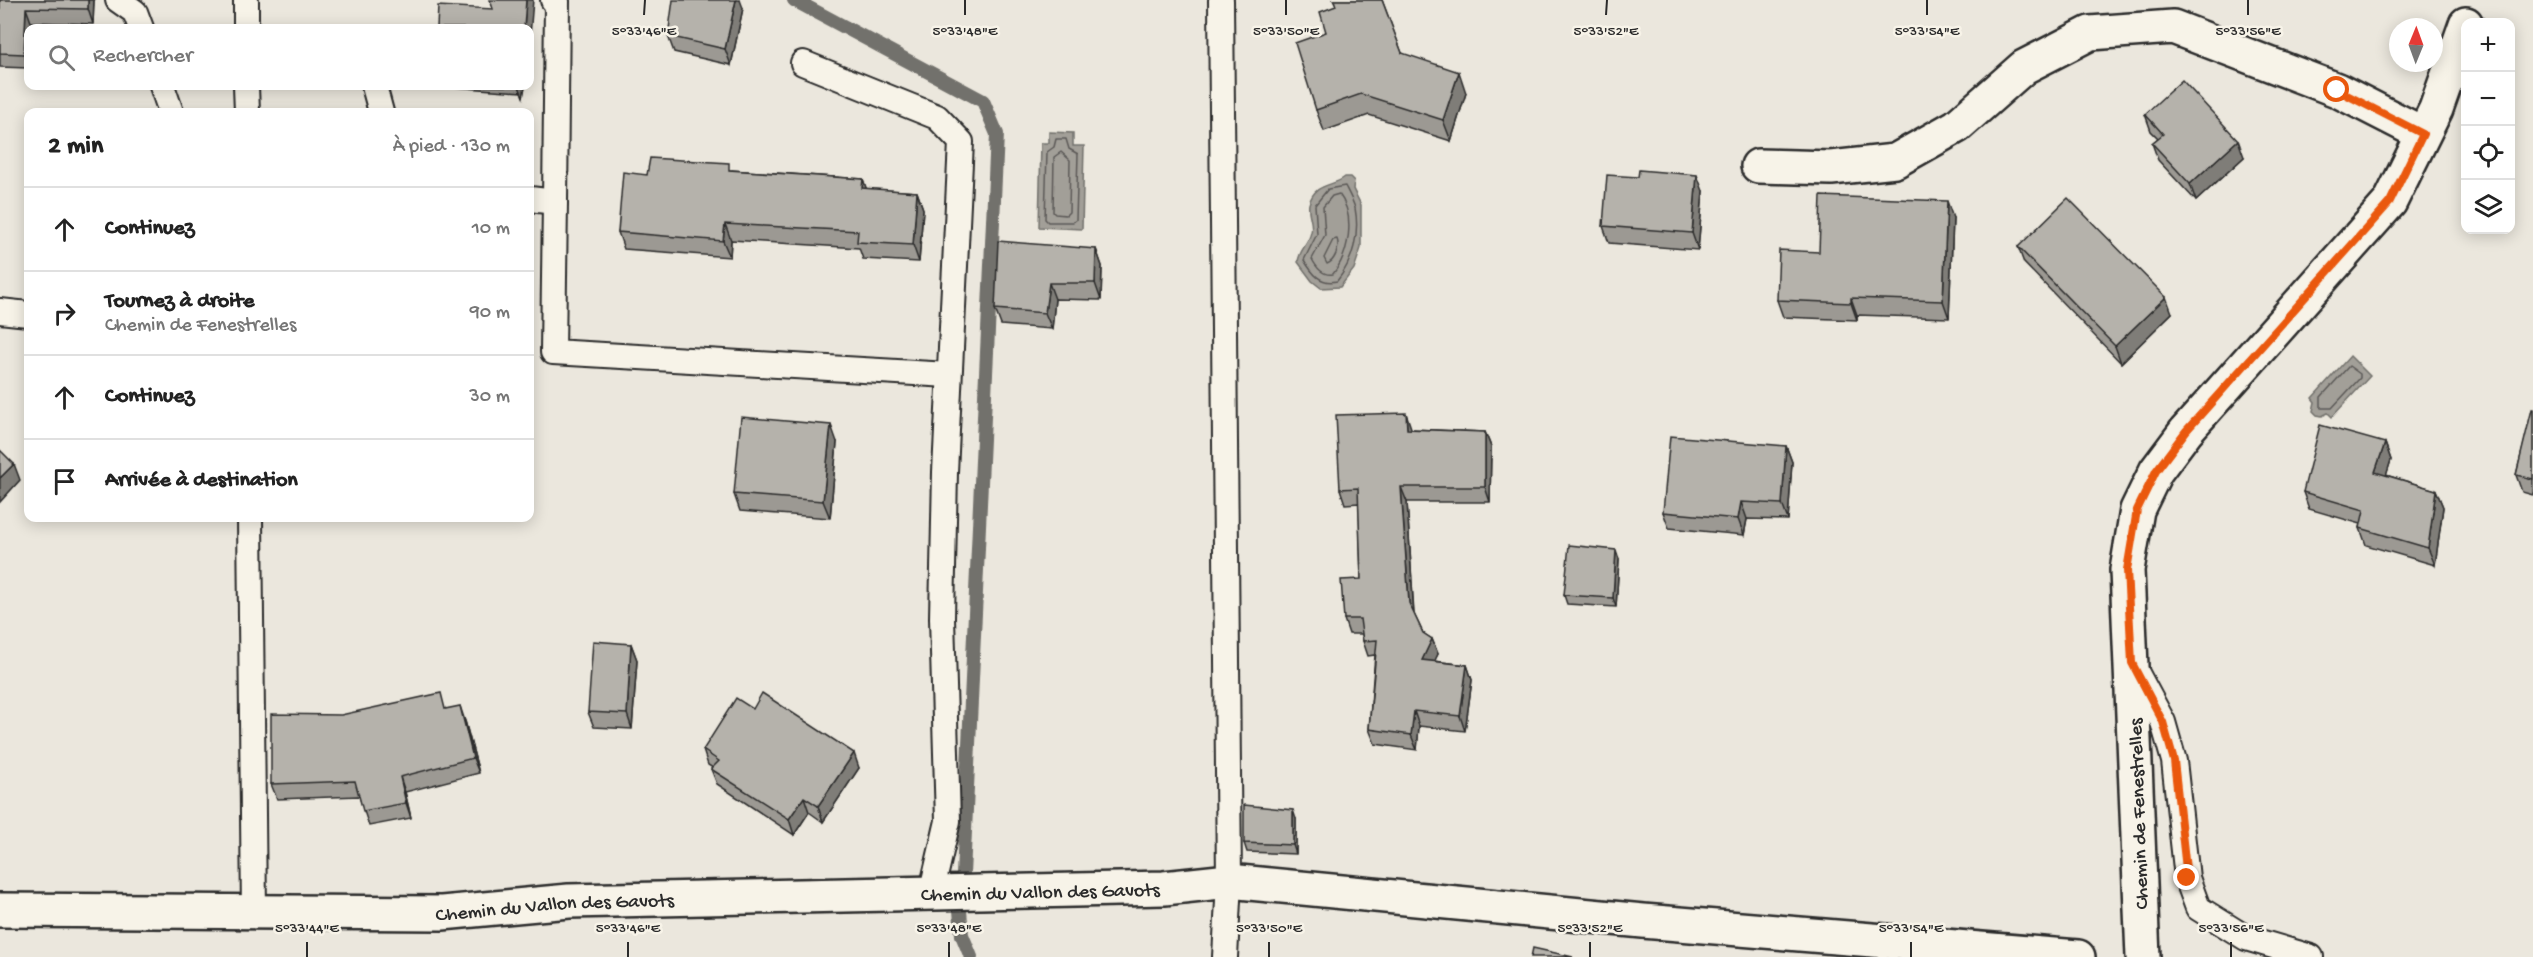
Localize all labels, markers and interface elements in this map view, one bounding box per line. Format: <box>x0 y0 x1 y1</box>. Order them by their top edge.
north arrow <box>2389 18 2443 72</box>
map controls <box>2461 18 2515 234</box>
button: + <box>2461 18 2515 72</box>
text: 5°33'46"E <box>612 23 677 41</box>
text: 5°33'48"E <box>933 23 998 41</box>
text: 5°33'50"E <box>1253 23 1320 41</box>
text: 5°33'52"E <box>1574 23 1639 41</box>
text: 5°33'54"E <box>1895 23 1960 41</box>
text: 5°33'56"E <box>2215 23 2281 41</box>
search box <box>24 24 534 90</box>
icon: search <box>45 41 78 74</box>
text: Rechercher <box>93 44 193 70</box>
button: − <box>2461 72 2515 126</box>
route start <box>2323 76 2349 102</box>
button: locate <box>2461 126 2515 180</box>
text: 2 min <box>48 132 103 163</box>
text: À pied · 130 m <box>393 136 510 159</box>
button: layers <box>2461 180 2515 234</box>
icon: ahead <box>48 213 81 246</box>
text: Continuez <box>105 216 194 242</box>
text: 10 m <box>472 218 510 241</box>
text: Tournez à droite <box>105 289 254 315</box>
icon: right <box>48 297 81 330</box>
text: 90 m <box>470 302 510 325</box>
text: Chemin de Fenestrelles <box>105 315 296 338</box>
icon: ahead <box>48 381 81 414</box>
text: Continuez <box>105 384 194 410</box>
text: 30 m <box>469 386 510 409</box>
icon: arrive <box>48 465 81 498</box>
text: Arrivée à destination <box>105 468 298 494</box>
street label: Chemin de Fenestrelles <box>2126 717 2155 910</box>
route end <box>2173 864 2199 890</box>
street label: Chemin du Vallon des Gavots <box>921 880 1161 908</box>
street label: Chemin du Vallon des Gavots <box>435 891 675 928</box>
text: 5°33'44"E <box>275 920 340 938</box>
text: 5°33'46"E <box>596 920 661 938</box>
text: 5°33'48"E <box>917 920 982 938</box>
text: 5°33'50"E <box>1236 920 1303 938</box>
text: 5°33'52"E <box>1558 920 1623 938</box>
text: 5°33'54"E <box>1879 920 1944 938</box>
text: 5°33'56"E <box>2198 920 2264 938</box>

